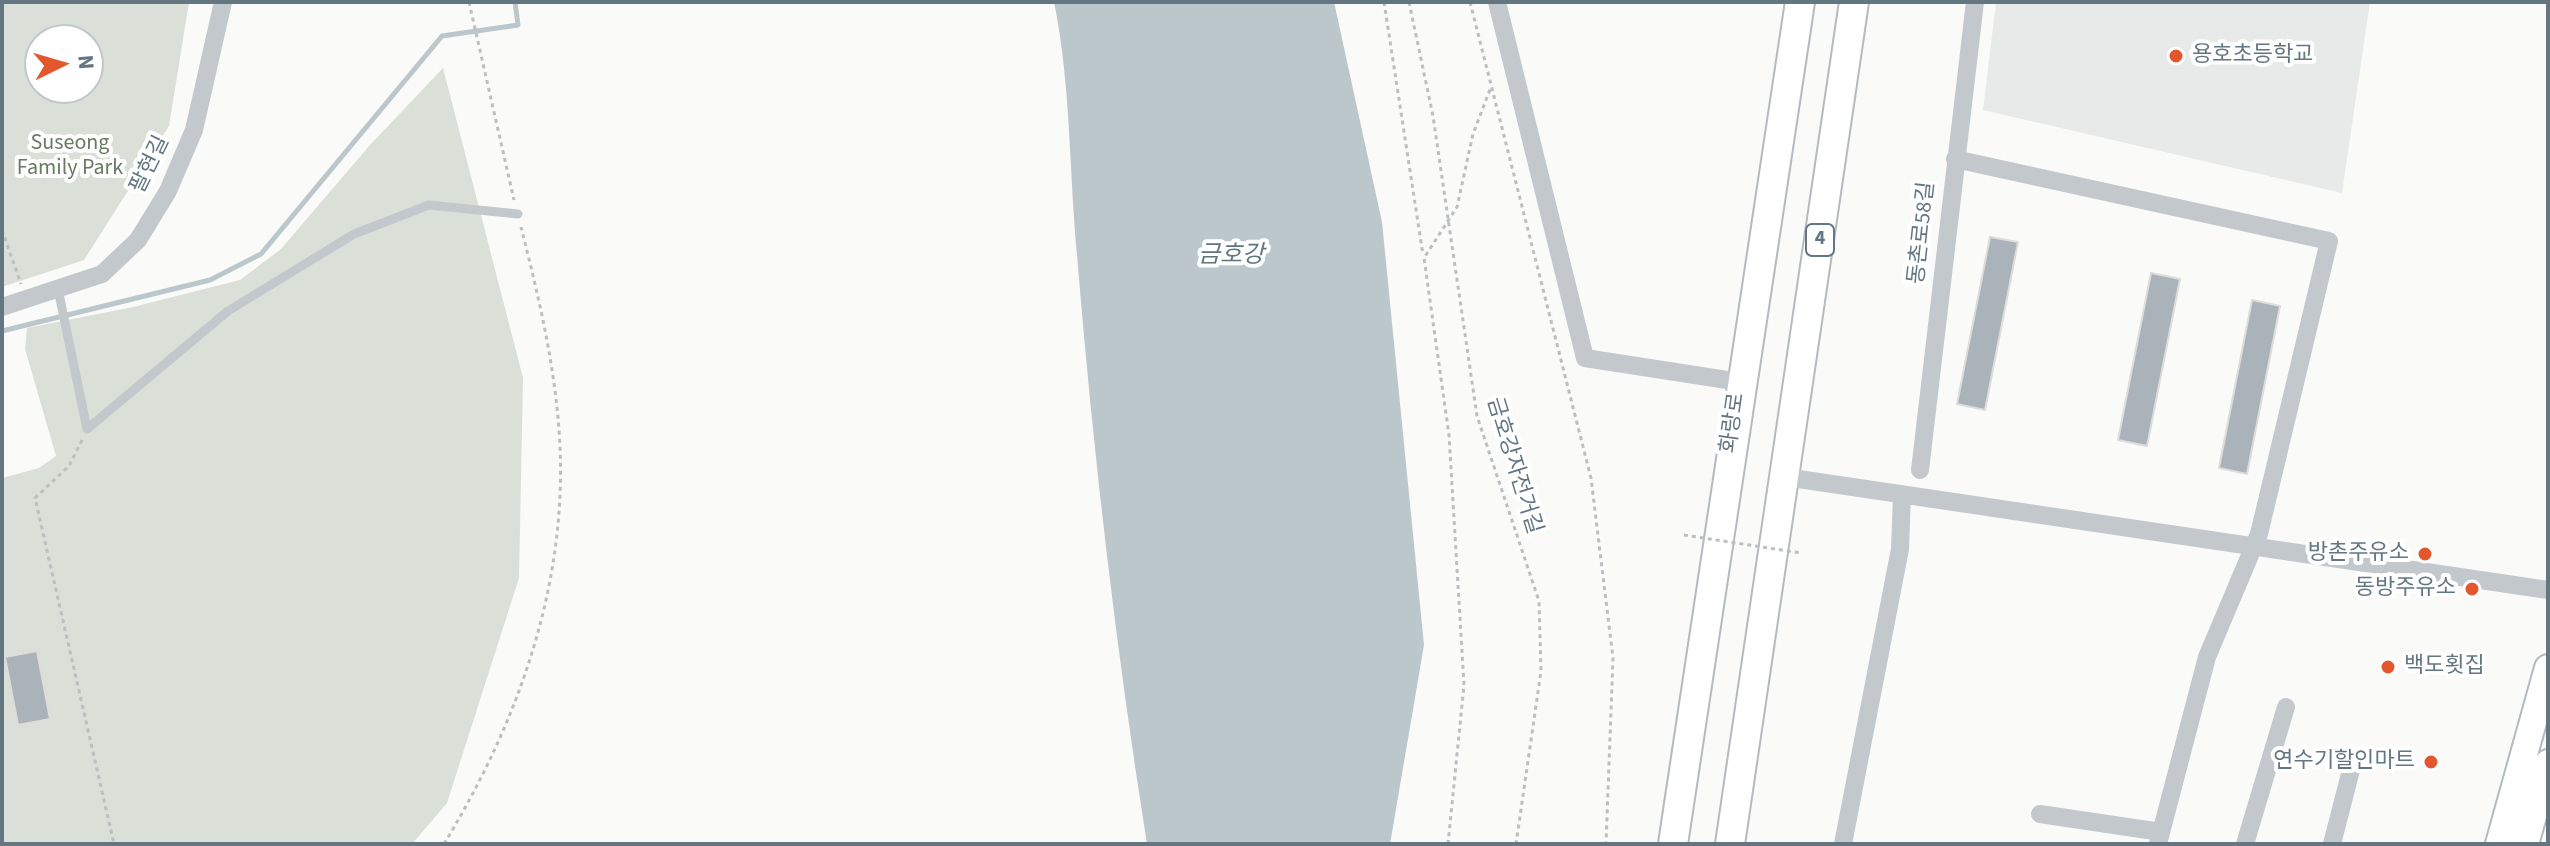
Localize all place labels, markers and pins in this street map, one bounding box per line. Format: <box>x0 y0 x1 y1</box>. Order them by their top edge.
place label: 용호초등학교 <box>2192 43 2313 69</box>
marker: 용호초등학교 <box>2167 47 2185 65</box>
place label: 방촌주유소 <box>2308 541 2409 567</box>
marker: 방촌주유소 <box>2416 545 2434 563</box>
place label: 동방주유소 <box>2355 576 2456 602</box>
marker: 동방주유소 <box>2463 580 2481 598</box>
place label: 백도횟집 <box>2404 654 2485 680</box>
marker: 백도횟집 <box>2379 658 2397 676</box>
place label: 연수기할인마트 <box>2273 749 2415 775</box>
marker: 연수기할인마트 <box>2422 753 2440 771</box>

